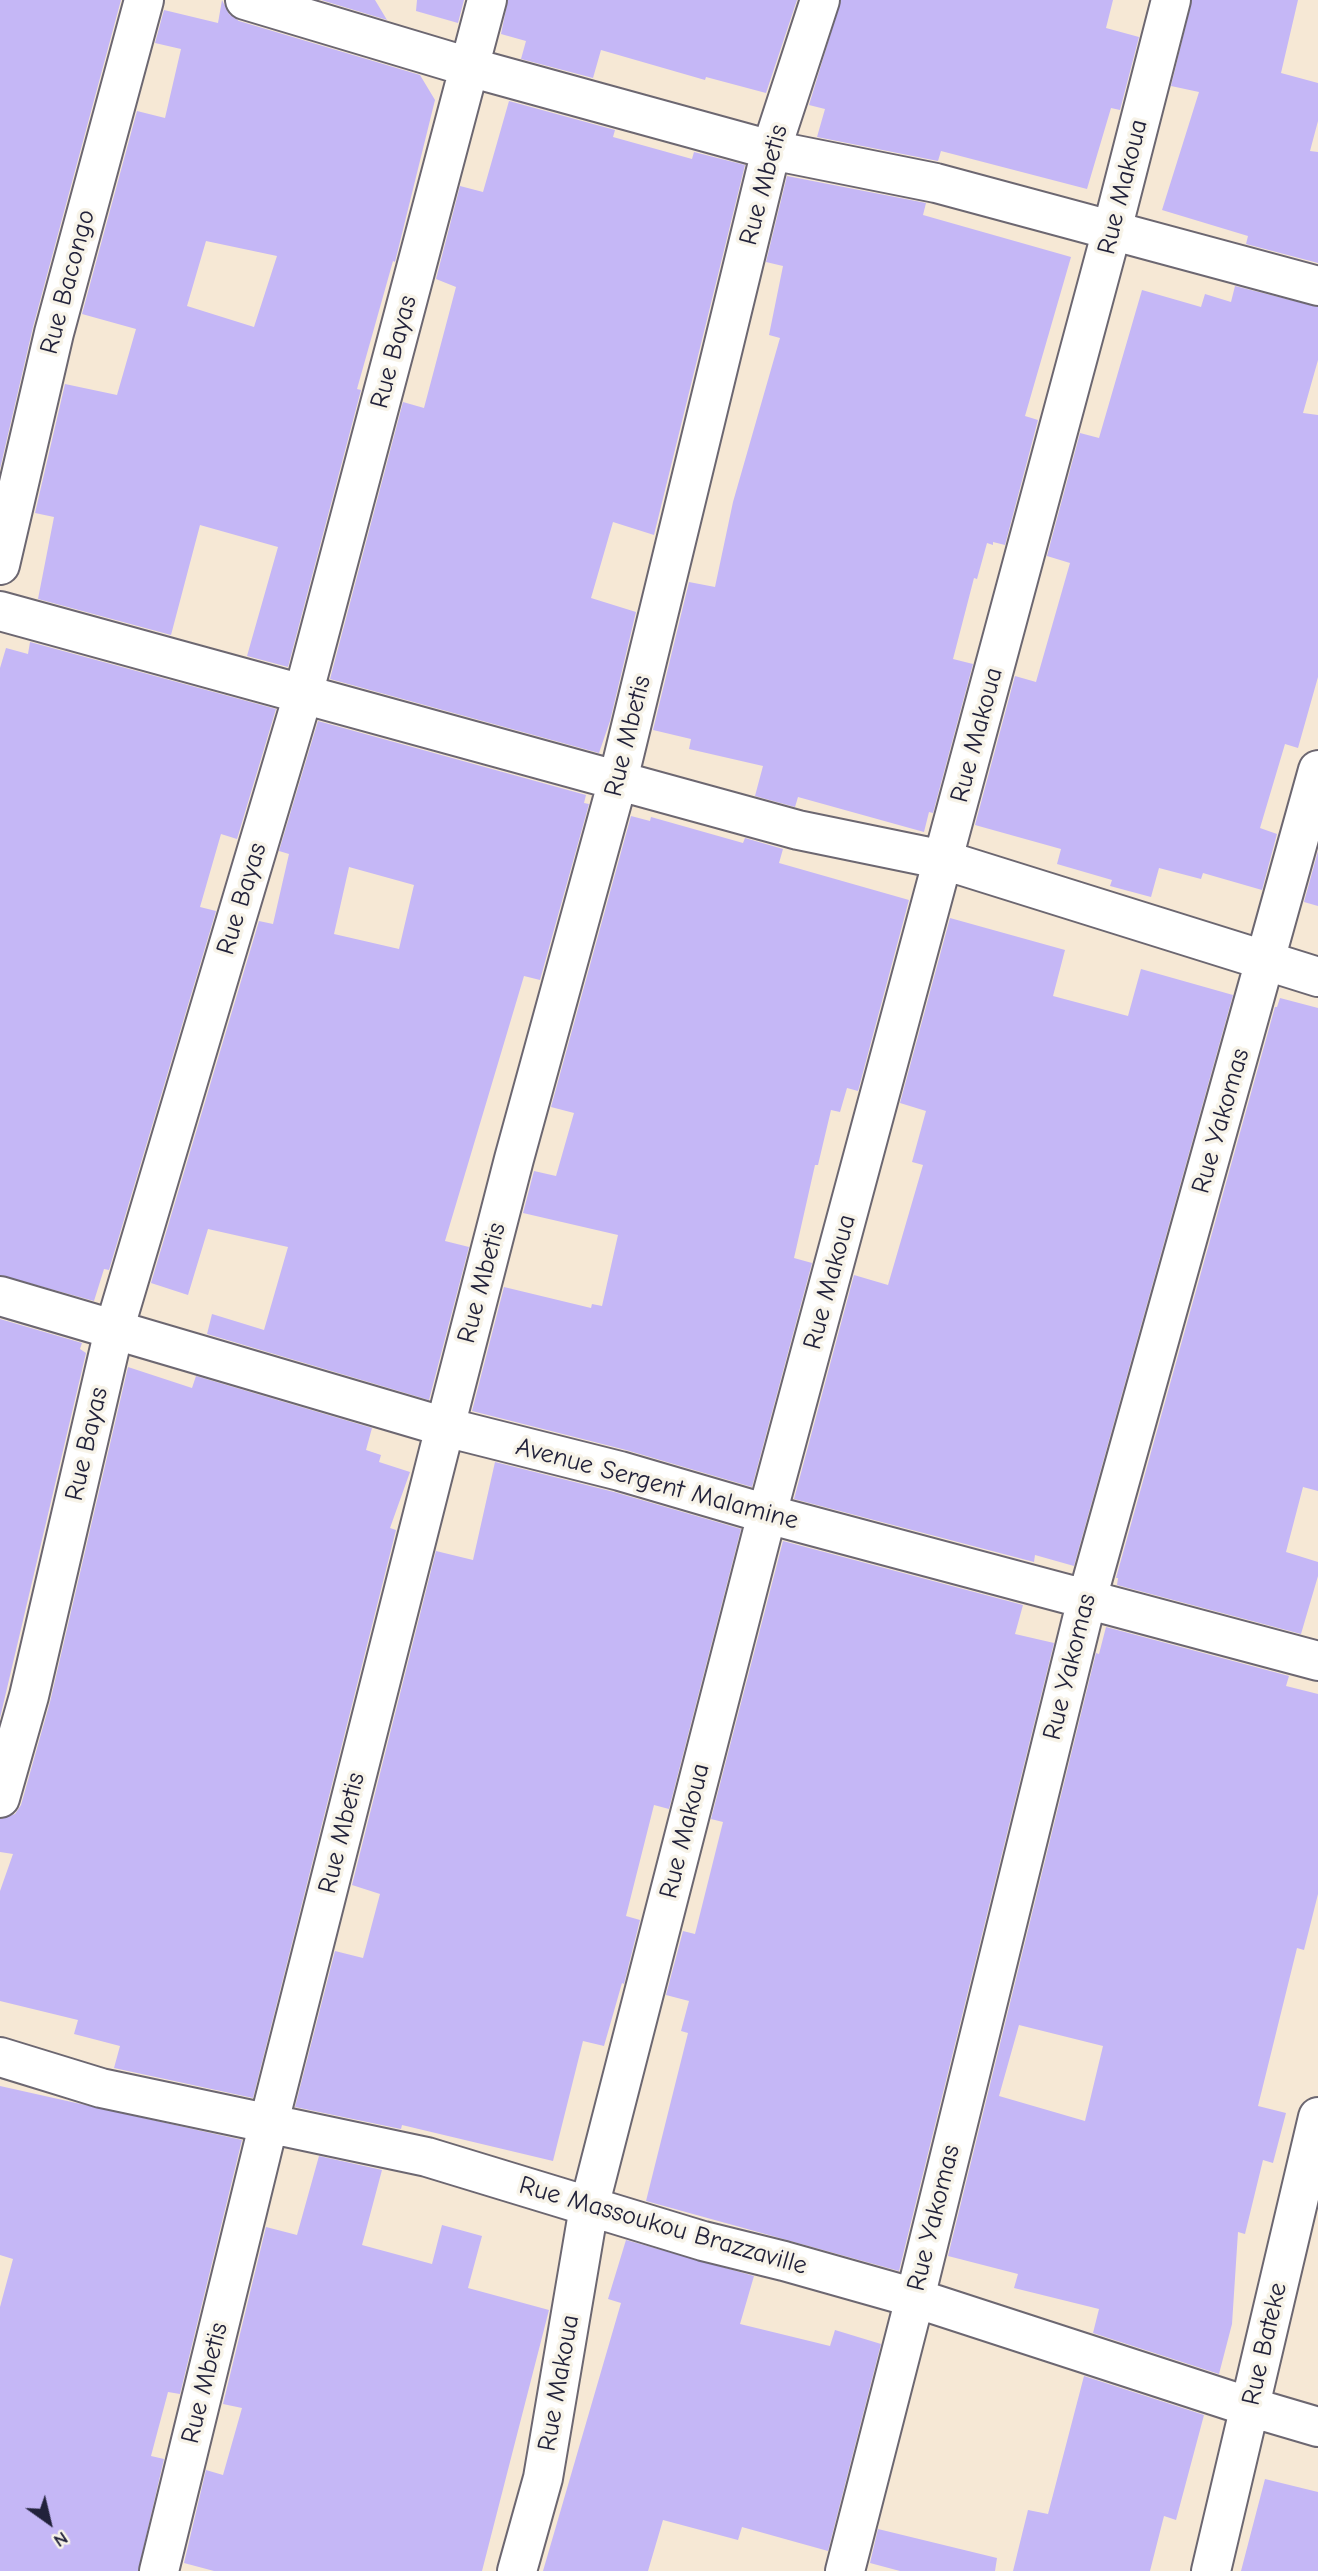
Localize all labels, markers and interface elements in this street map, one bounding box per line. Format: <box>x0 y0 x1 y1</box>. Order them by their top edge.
street label: Rue Makoua <box>1091 116 1155 258</box>
street label: Rue Mbetis <box>733 121 795 249</box>
street label: Rue Bacongo <box>34 206 102 358</box>
street label: Rue Bayas <box>364 292 424 412</box>
street label: Rue Makoua <box>944 664 1010 806</box>
street label: Rue Mbetis <box>598 672 658 800</box>
street label: Rue Bayas <box>210 839 274 959</box>
street label: Rue Yakomas <box>1185 1045 1257 1197</box>
street label: Rue Makoua <box>797 1211 863 1353</box>
street label: Rue Mbetis <box>451 1219 513 1347</box>
street label: Rue Bayas <box>59 1384 115 1504</box>
street label: Avenue Sergent Malamine <box>512 1431 802 1537</box>
street label: Rue Yakomas <box>1037 1591 1103 1743</box>
street label: Rue Makoua <box>653 1760 717 1902</box>
street label: Rue Mbetis <box>312 1769 372 1897</box>
street label: Rue Yakomas <box>901 2142 967 2294</box>
street label: Rue Massoukou Brazzaville <box>515 2170 811 2282</box>
street label: Rue Bateke <box>1236 2280 1294 2408</box>
street label: Rue Makoua <box>532 2312 586 2454</box>
street label: Rue Mbetis <box>175 2319 235 2447</box>
north arrow <box>14 2487 84 2557</box>
text: N <box>49 2527 72 2552</box>

